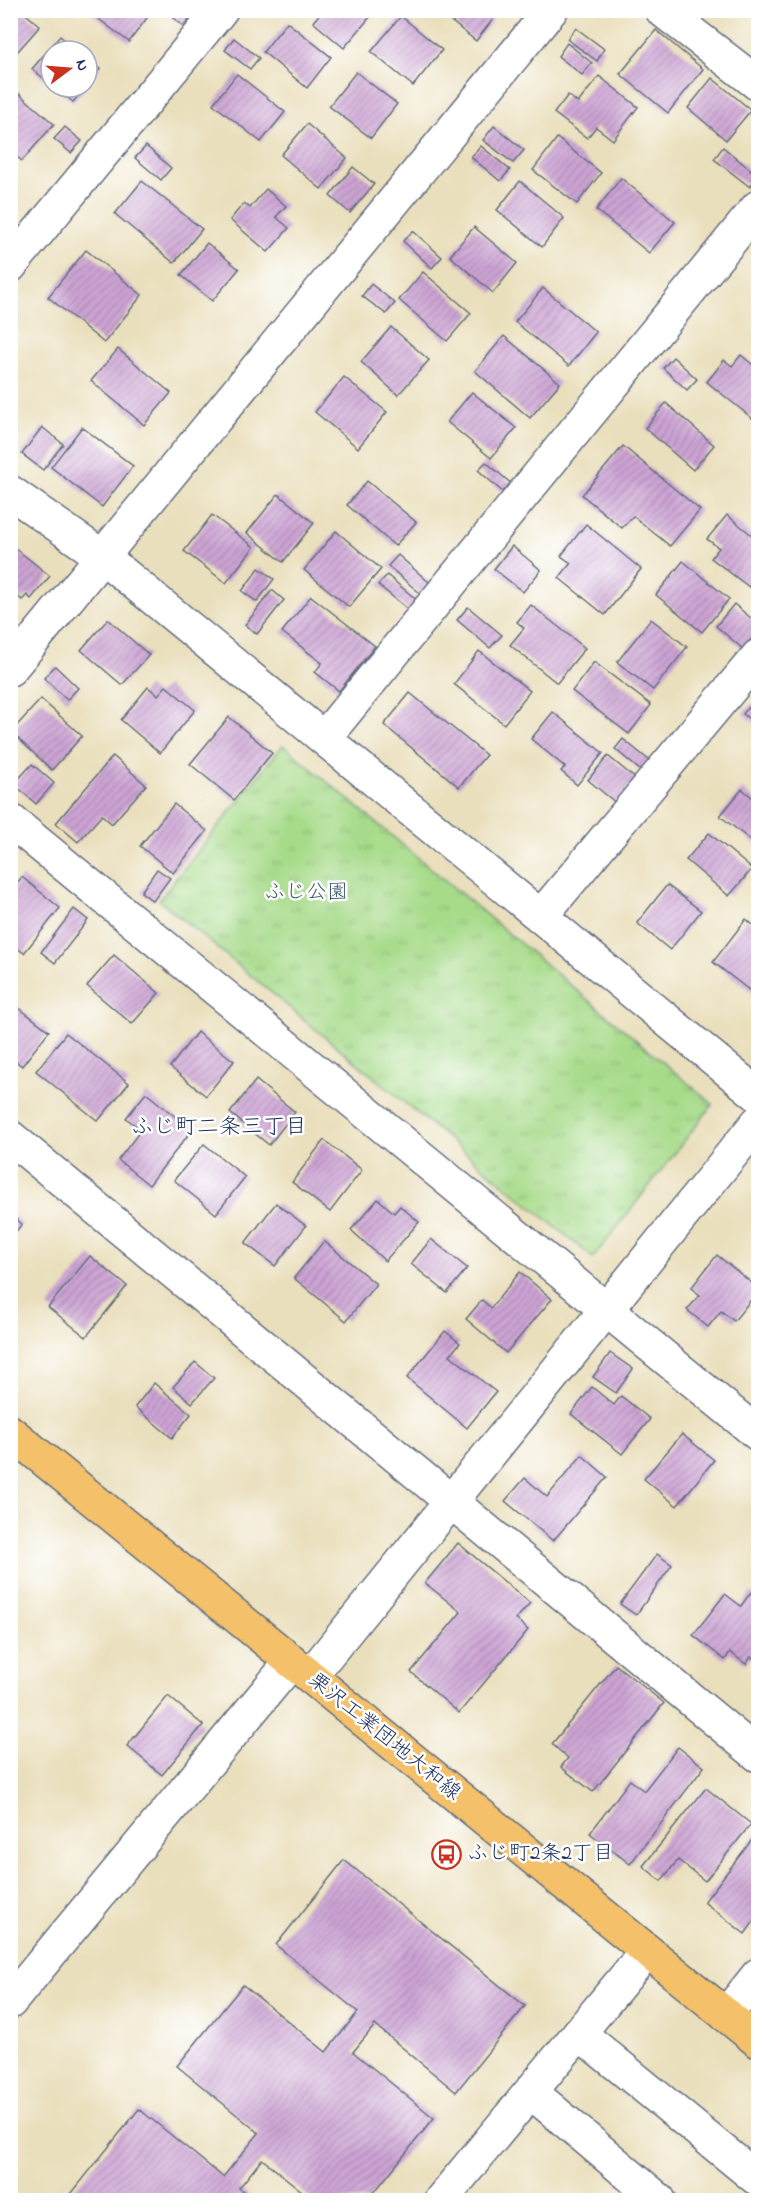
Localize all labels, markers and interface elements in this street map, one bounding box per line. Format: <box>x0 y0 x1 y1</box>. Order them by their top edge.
north arrow <box>39 39 99 99</box>
text: N <box>68 57 95 74</box>
park label: ふじ公園 <box>264 878 348 908</box>
district label: ふじ町二条三丁目 <box>131 1112 307 1144</box>
street label: 栗沢工業団地大和線 <box>301 1666 467 1808</box>
bus stop icon: ふじ町2条2丁目 <box>430 1838 462 1870</box>
place label: ふじ町2条2丁目 <box>467 1839 614 1869</box>

